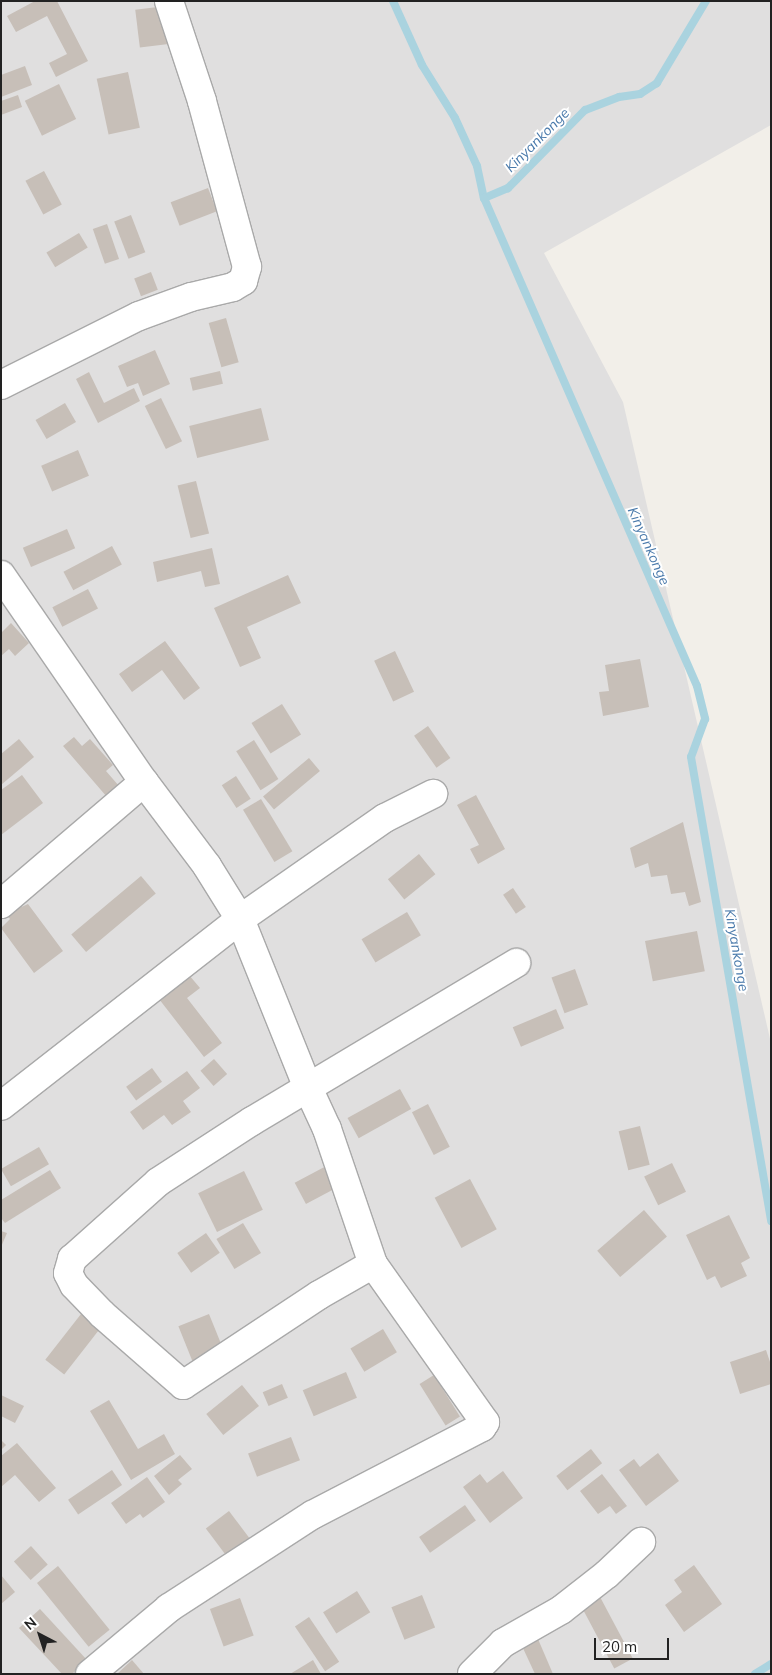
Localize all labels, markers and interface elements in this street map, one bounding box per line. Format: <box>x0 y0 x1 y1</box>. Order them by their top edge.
water label: Kinyankonge <box>502 105 572 175</box>
water label: Kinyankonge <box>624 504 674 588</box>
water label: Kinyankonge <box>721 907 753 993</box>
north arrow <box>15 1610 65 1660</box>
text: N <box>21 1613 40 1634</box>
scale bar <box>597 1628 672 1660</box>
text: 20 m <box>602 1637 637 1656</box>

